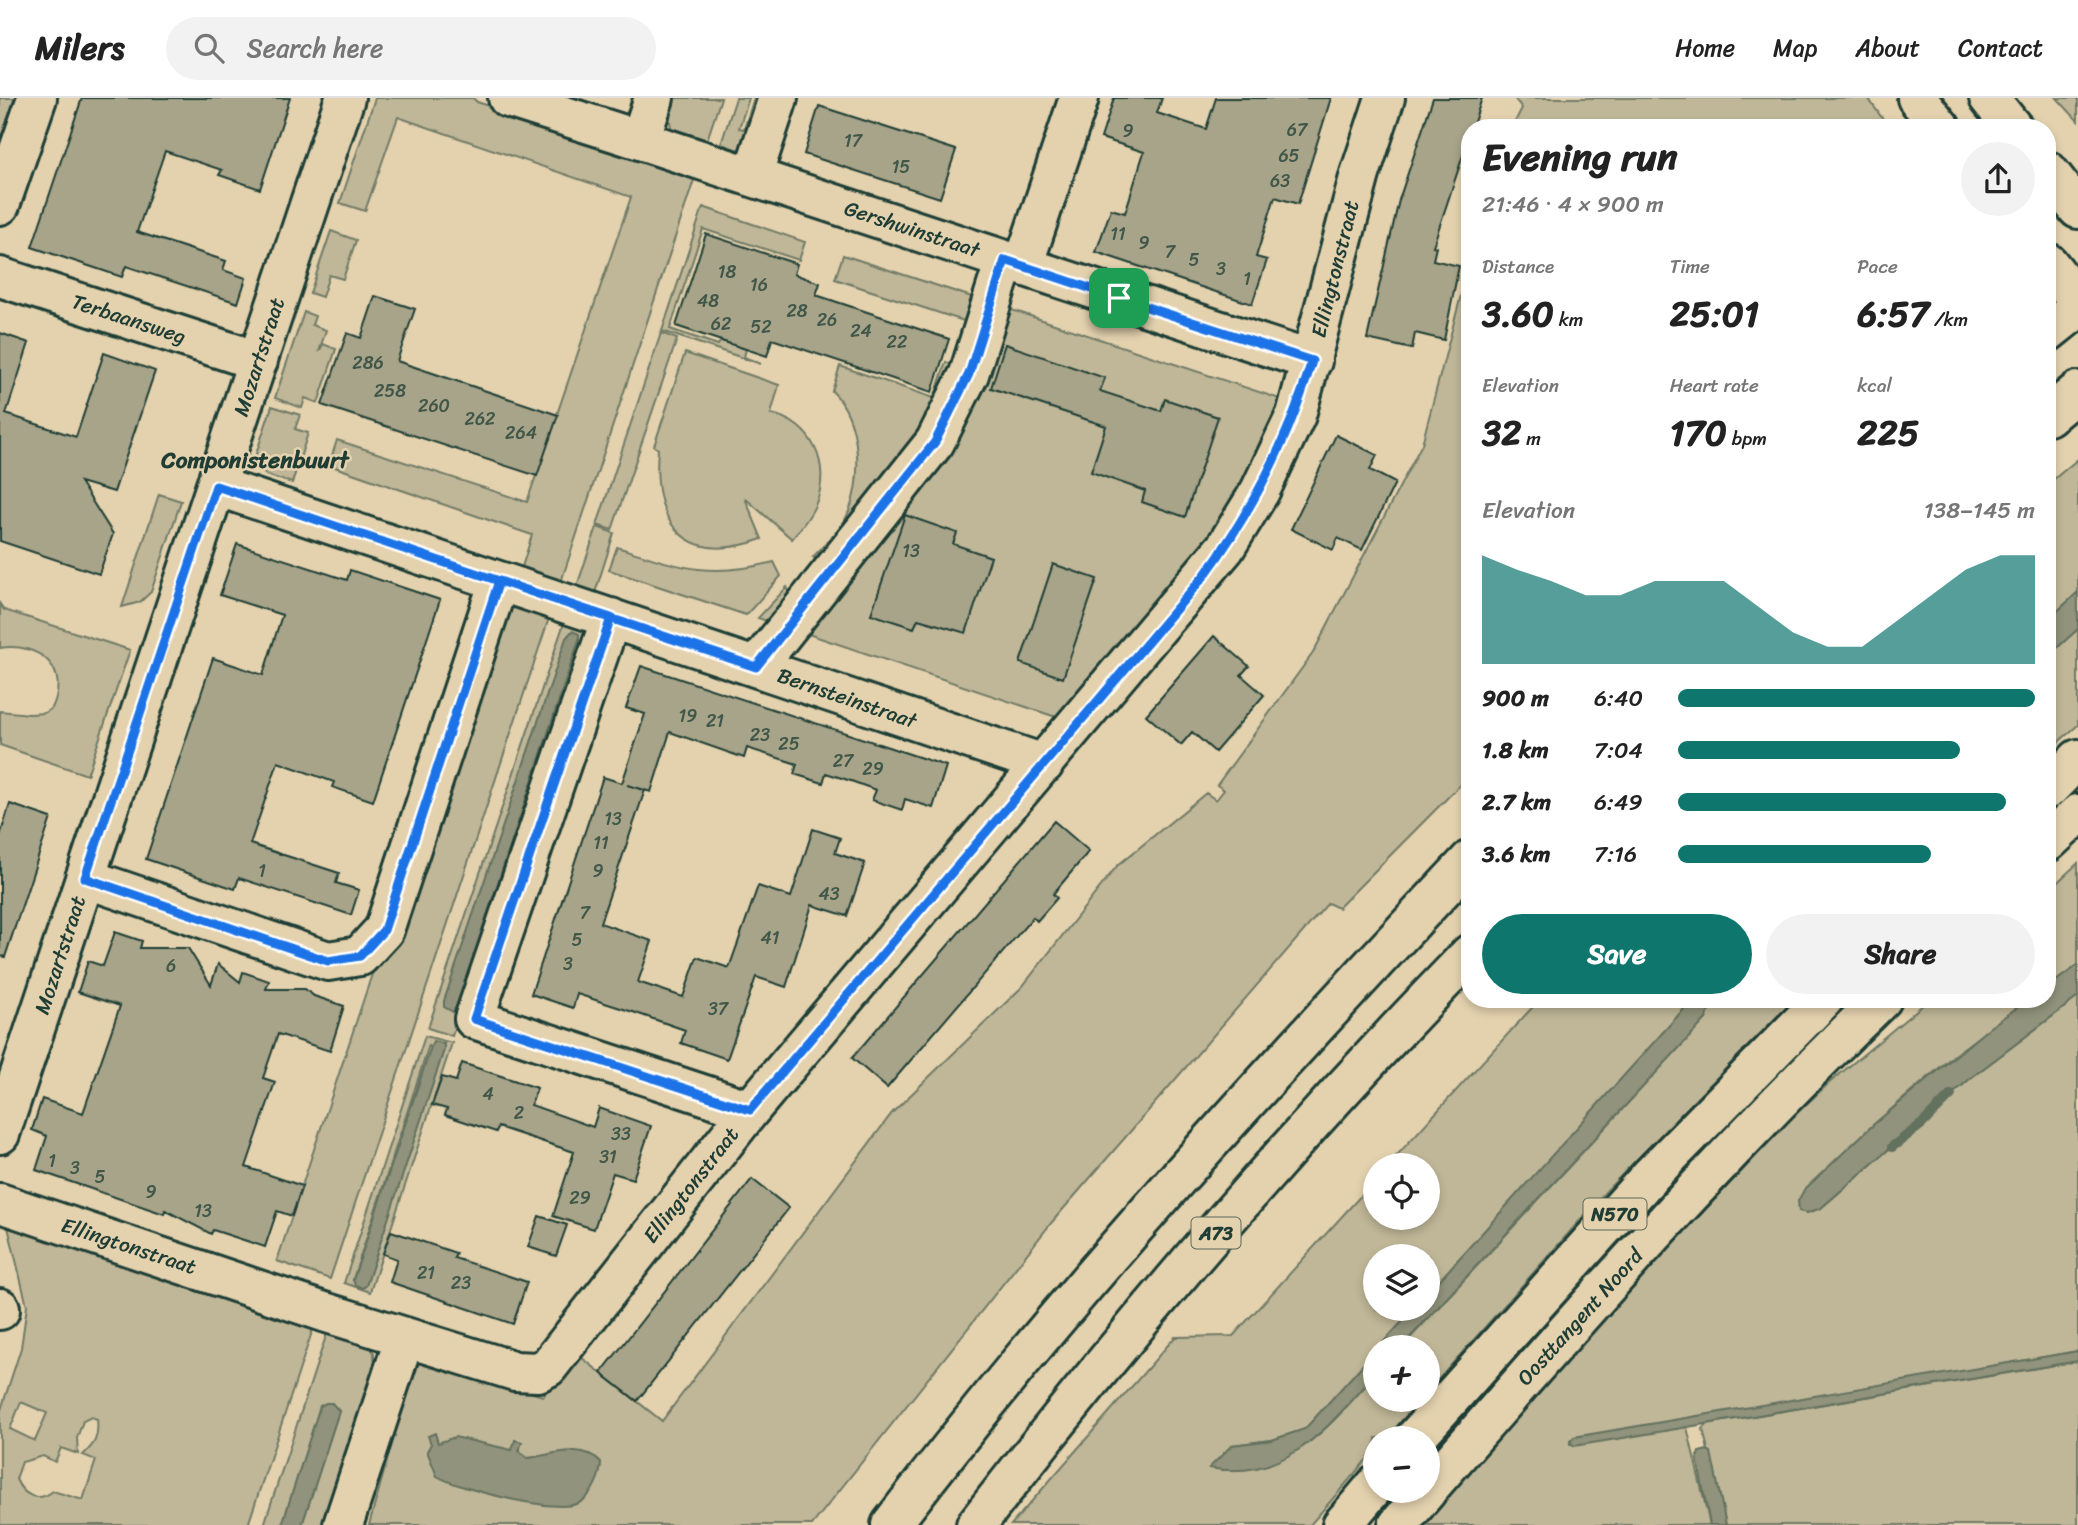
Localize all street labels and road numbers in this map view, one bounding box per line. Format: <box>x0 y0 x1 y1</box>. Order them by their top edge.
street label: Gershwinstraat <box>839 189 986 269</box>
street label: Ellingtonstraat <box>1300 196 1370 342</box>
street label: Terbaansweg <box>67 283 191 355</box>
street label: Mozartstraat <box>222 293 296 421</box>
street label: Bernsteinstraat <box>772 656 923 740</box>
street label: Mozartstraat <box>23 891 97 1019</box>
street label: Ellingtonstraat <box>633 1118 749 1252</box>
road number: N570 <box>1584 1198 1646 1230</box>
street label: Ellingtonstraat <box>56 1206 202 1286</box>
road number: A73 <box>1192 1218 1240 1248</box>
street label: Oosttangent Noord <box>1507 1238 1654 1395</box>

